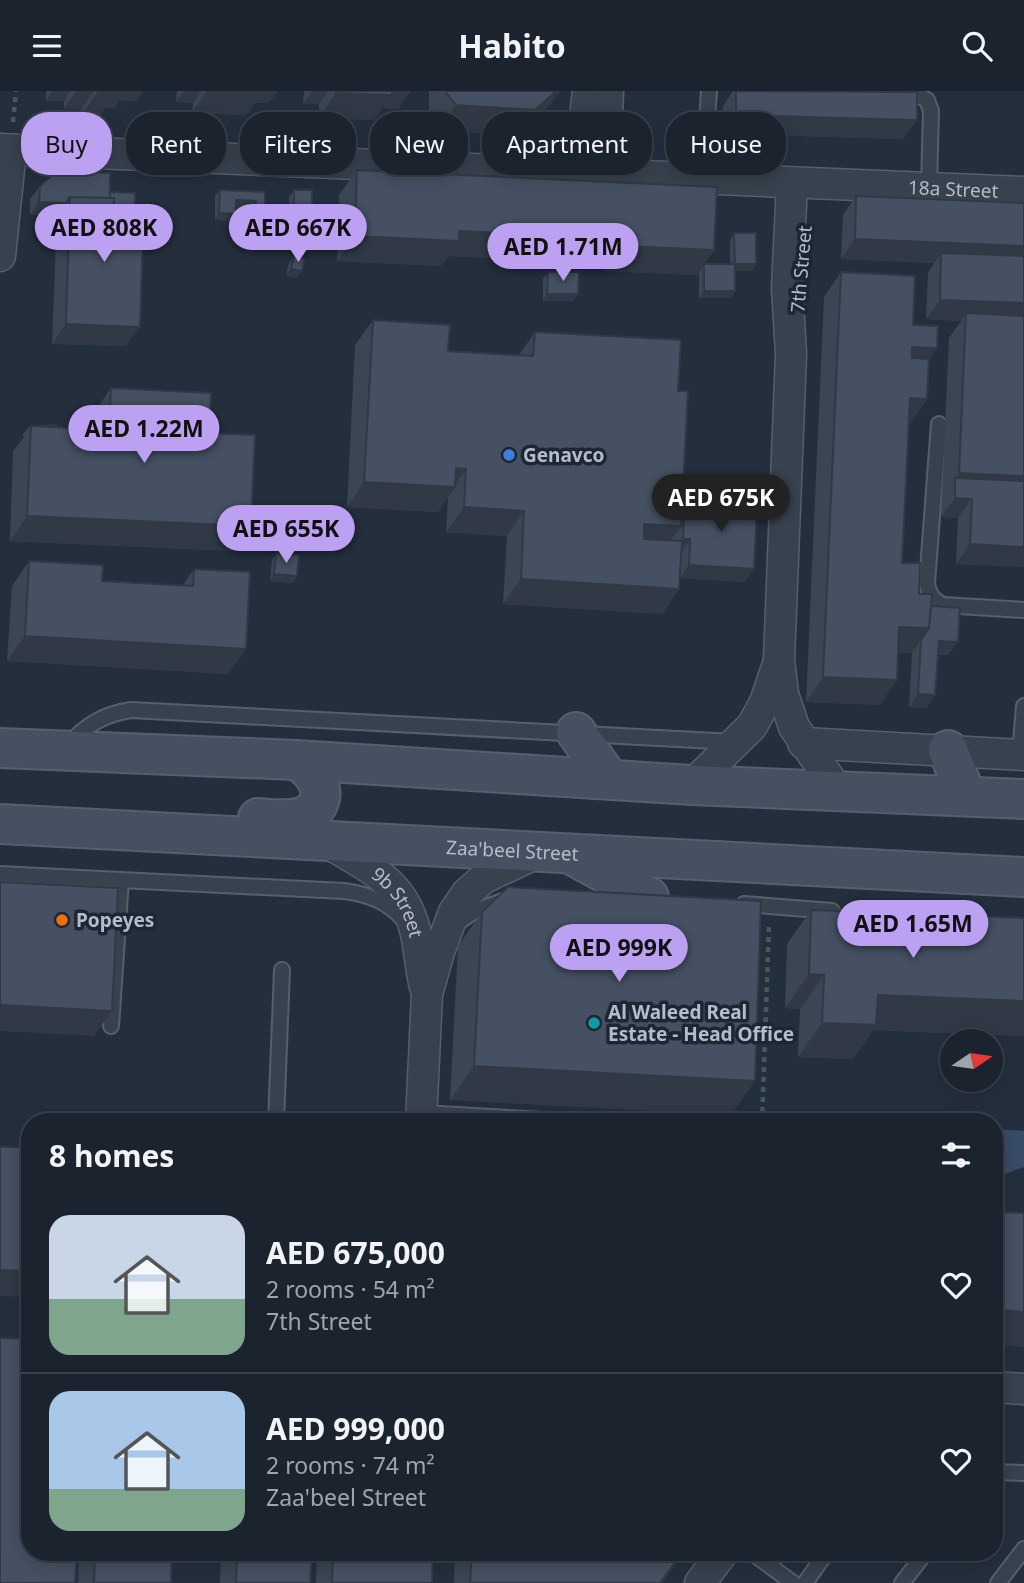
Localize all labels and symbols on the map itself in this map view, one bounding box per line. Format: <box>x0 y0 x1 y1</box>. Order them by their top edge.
street label: 18a Street <box>907 174 999 204</box>
pin: AED 808K <box>32 205 176 264</box>
pin: AED 667K <box>226 205 370 264</box>
pin: AED 1.71M <box>483 223 643 283</box>
street label: 7th Street <box>784 224 818 314</box>
pin: AED 1.22M <box>64 405 224 465</box>
place label: Genavco <box>523 442 604 468</box>
marker: Genavco <box>501 447 517 463</box>
pin: AED 675K <box>649 475 793 534</box>
pin: AED 655K <box>214 505 358 565</box>
street label: Zaa'beel Street <box>446 834 579 867</box>
street label: 9b Street <box>366 861 429 940</box>
pin: AED 1.65M <box>833 901 993 960</box>
place label: Popeyes <box>76 907 154 933</box>
marker: Popeyes <box>54 912 70 928</box>
pin: AED 999K <box>547 925 691 984</box>
place label: Al Waleed Real Estate - Head Office <box>608 999 794 1047</box>
marker: Al Waleed Real Estate - Head Office <box>586 1015 602 1031</box>
north arrow <box>940 1029 1003 1092</box>

